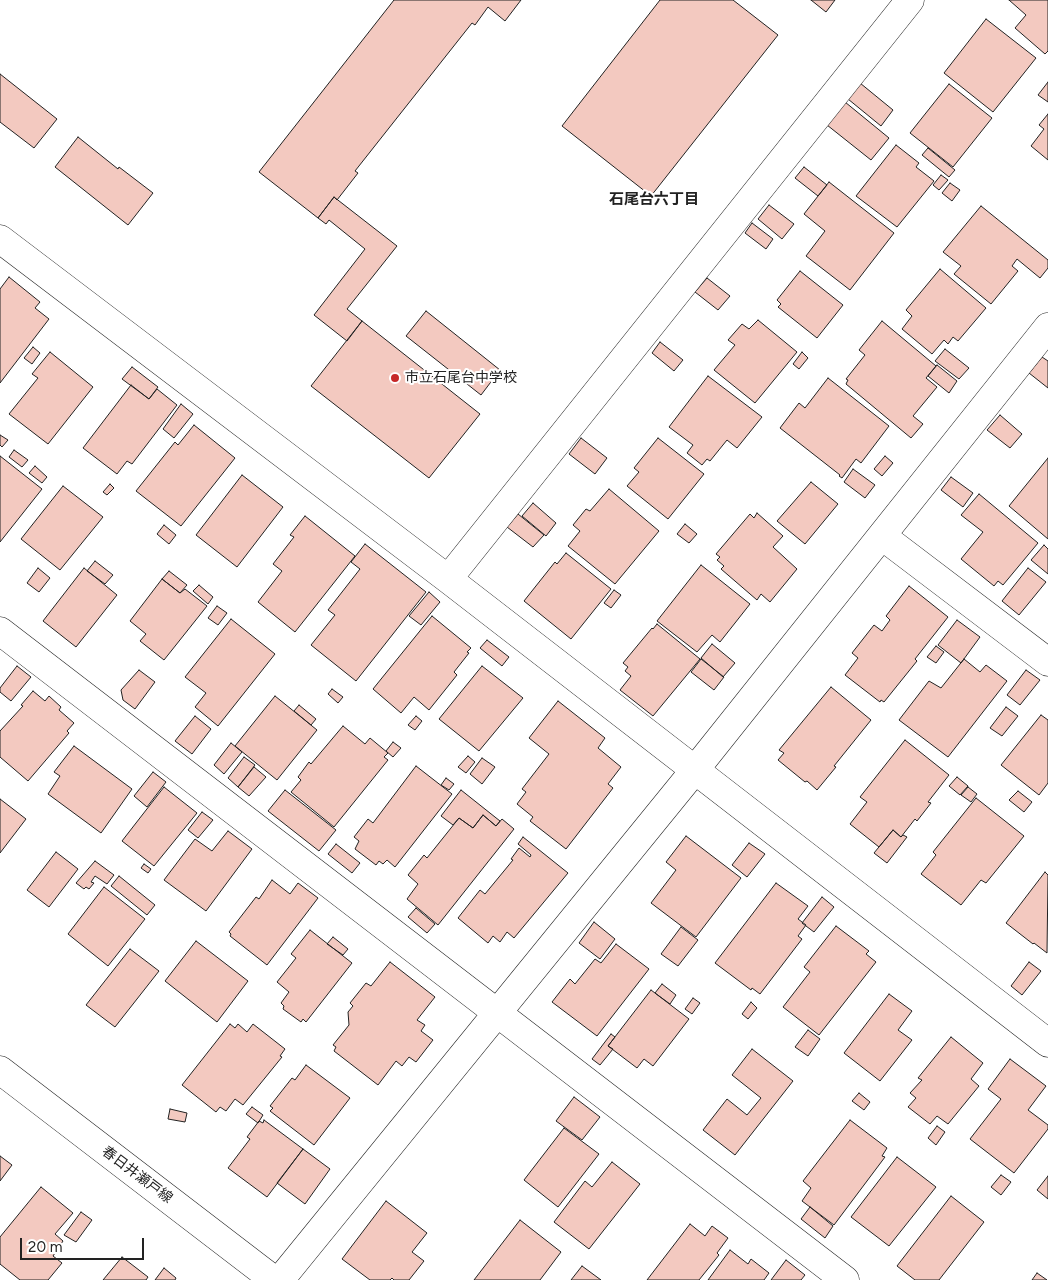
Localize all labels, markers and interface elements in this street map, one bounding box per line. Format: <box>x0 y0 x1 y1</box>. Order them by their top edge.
district label: 石尾台六丁目 <box>609 191 699 209</box>
place label: 市立石尾台中学校 <box>405 370 517 386</box>
marker: 市立石尾台中学校 <box>389 372 401 384</box>
street label: 春日井瀬戸線 <box>98 1143 176 1207</box>
scale bar <box>22 1228 146 1260</box>
text: 20 m <box>28 1238 62 1256</box>

